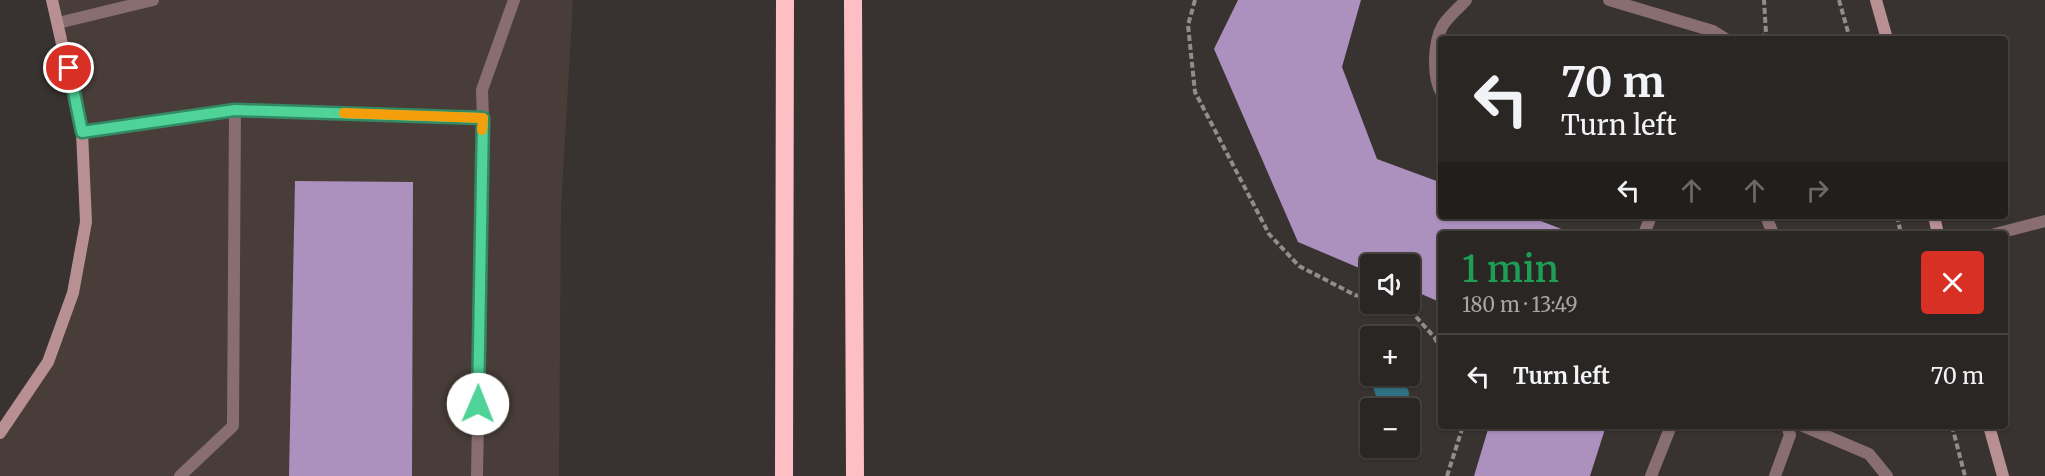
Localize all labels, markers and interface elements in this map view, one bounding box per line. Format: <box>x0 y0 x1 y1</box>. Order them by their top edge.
pin <box>43 42 94 93</box>
icon: arrive <box>52 51 85 84</box>
text: 70 m <box>1561 56 1665 108</box>
icon: left <box>1462 60 1540 138</box>
text: Turn left <box>1561 108 1676 142</box>
icon: left <box>1612 174 1645 207</box>
icon: ahead <box>1675 174 1708 207</box>
icon: ahead <box>1738 174 1771 207</box>
icon: right <box>1801 174 1834 207</box>
text: 1 min <box>1462 247 1559 292</box>
button: close <box>1921 251 1984 314</box>
map controls <box>1360 254 1420 458</box>
button: sound <box>1360 254 1420 314</box>
text: 180 m · 13:49 <box>1462 292 1578 317</box>
button: + <box>1360 326 1420 386</box>
icon: left <box>1462 360 1495 393</box>
text: Turn left <box>1513 362 1610 390</box>
text: 70 m <box>1931 362 1984 390</box>
position arrow <box>446 372 510 436</box>
button: − <box>1360 398 1420 458</box>

